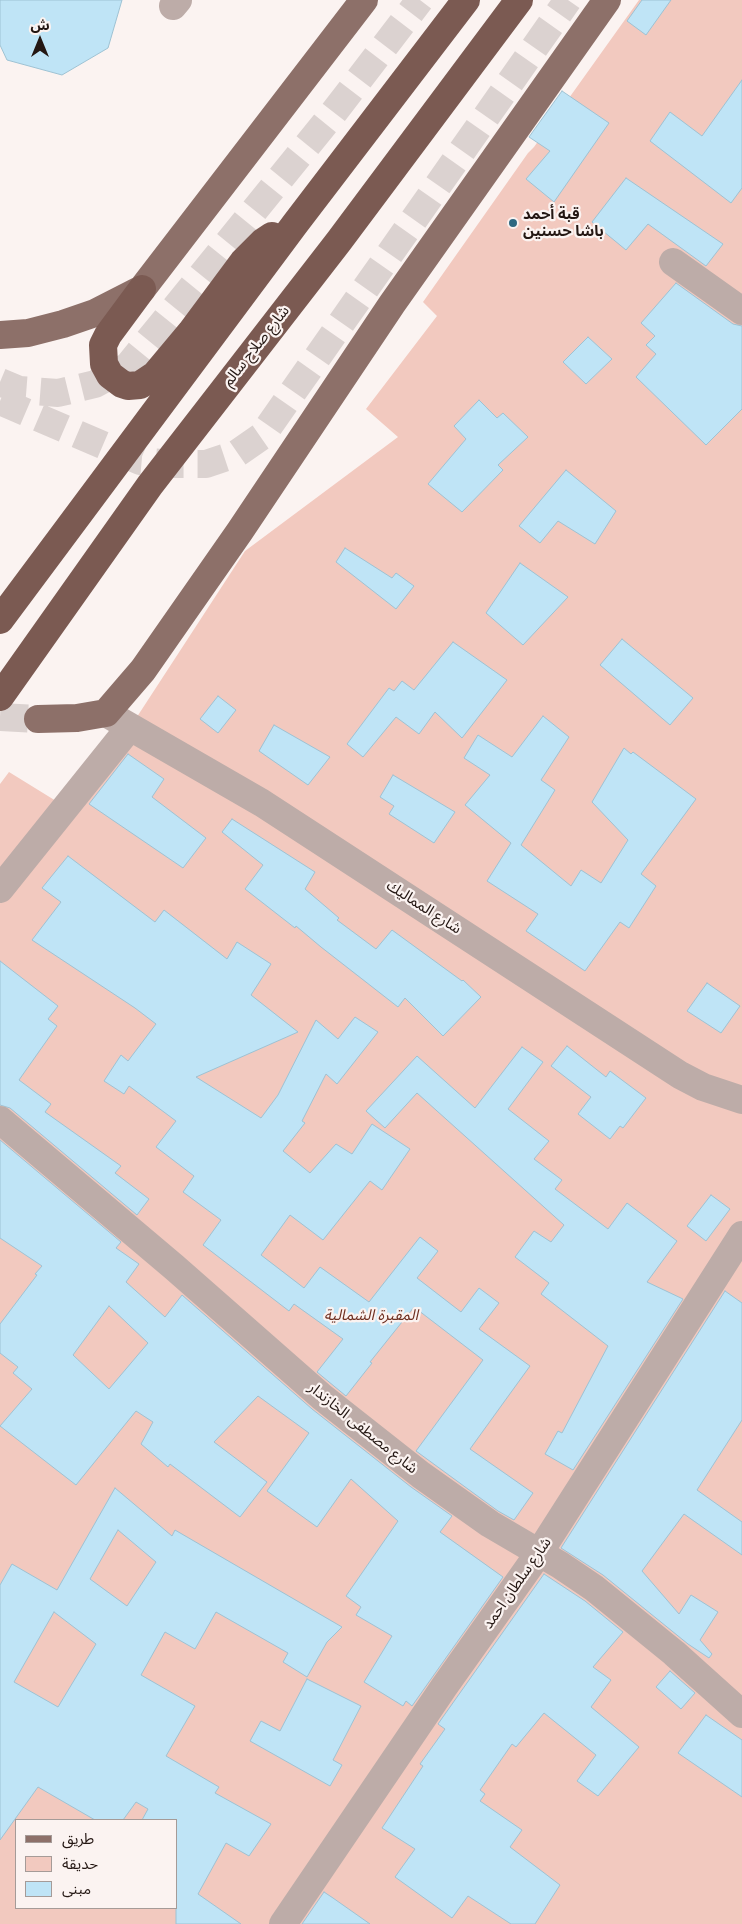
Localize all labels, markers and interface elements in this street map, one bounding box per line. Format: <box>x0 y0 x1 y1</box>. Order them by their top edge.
north arrow <box>15 15 65 65</box>
text: ش <box>30 15 50 34</box>
place label: قبة أحمد باشا حسنين <box>523 205 604 240</box>
marker: قبة أحمد باشا حسنين <box>507 217 519 229</box>
street label: شارع صلاح سالم <box>219 302 293 390</box>
street label: شارع المماليك <box>383 876 465 938</box>
park label: المقبرة الشمالية <box>324 1306 418 1324</box>
street label: شارع مصطفى الخازندار <box>305 1378 421 1478</box>
street label: شارع سلطان احمد <box>479 1534 555 1632</box>
legend <box>15 1819 178 1909</box>
text: طريق <box>62 1828 94 1848</box>
text: حديقة <box>62 1853 98 1873</box>
text: مبنى <box>62 1878 91 1898</box>

